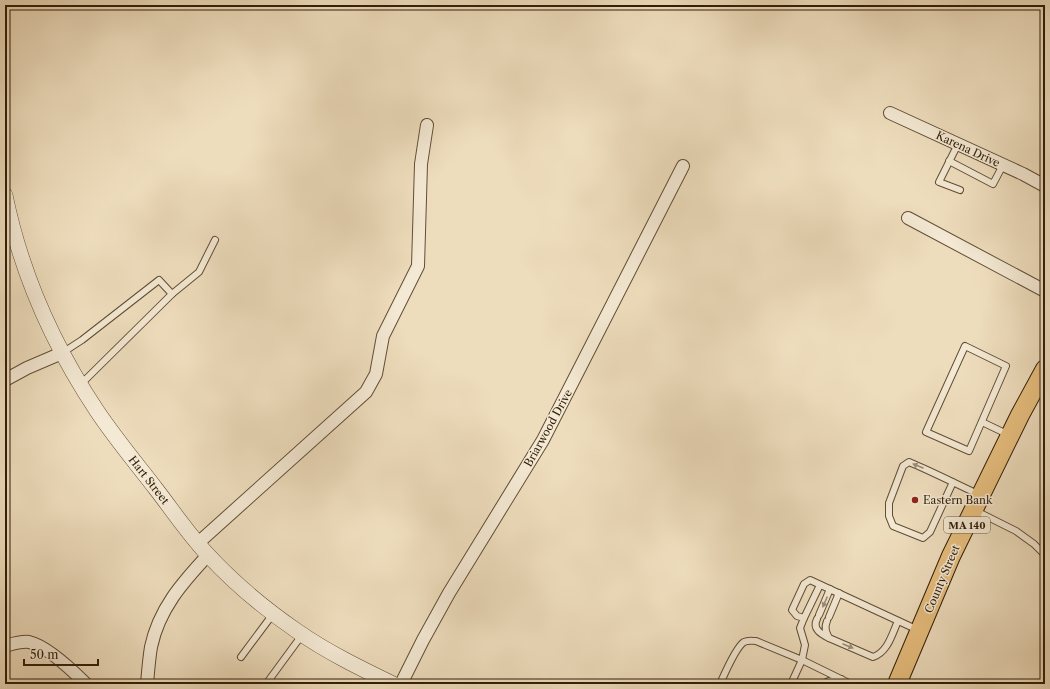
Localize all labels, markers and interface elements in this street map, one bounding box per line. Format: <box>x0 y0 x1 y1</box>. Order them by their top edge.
street label: Karena Drive <box>934 128 1002 170</box>
street label: Briarwood Drive <box>521 387 575 469</box>
street label: Hart Street <box>126 453 172 507</box>
one-way arrow <box>911 462 923 468</box>
place label: Eastern Bank <box>923 493 993 507</box>
marker: Eastern Bank <box>910 495 920 505</box>
road number: MA 140 <box>944 517 990 533</box>
street label: County Street <box>921 543 963 615</box>
one-way arrow <box>822 596 828 608</box>
scale bar <box>24 641 98 667</box>
one-way arrow <box>843 644 855 650</box>
text: 50 m <box>30 647 59 662</box>

